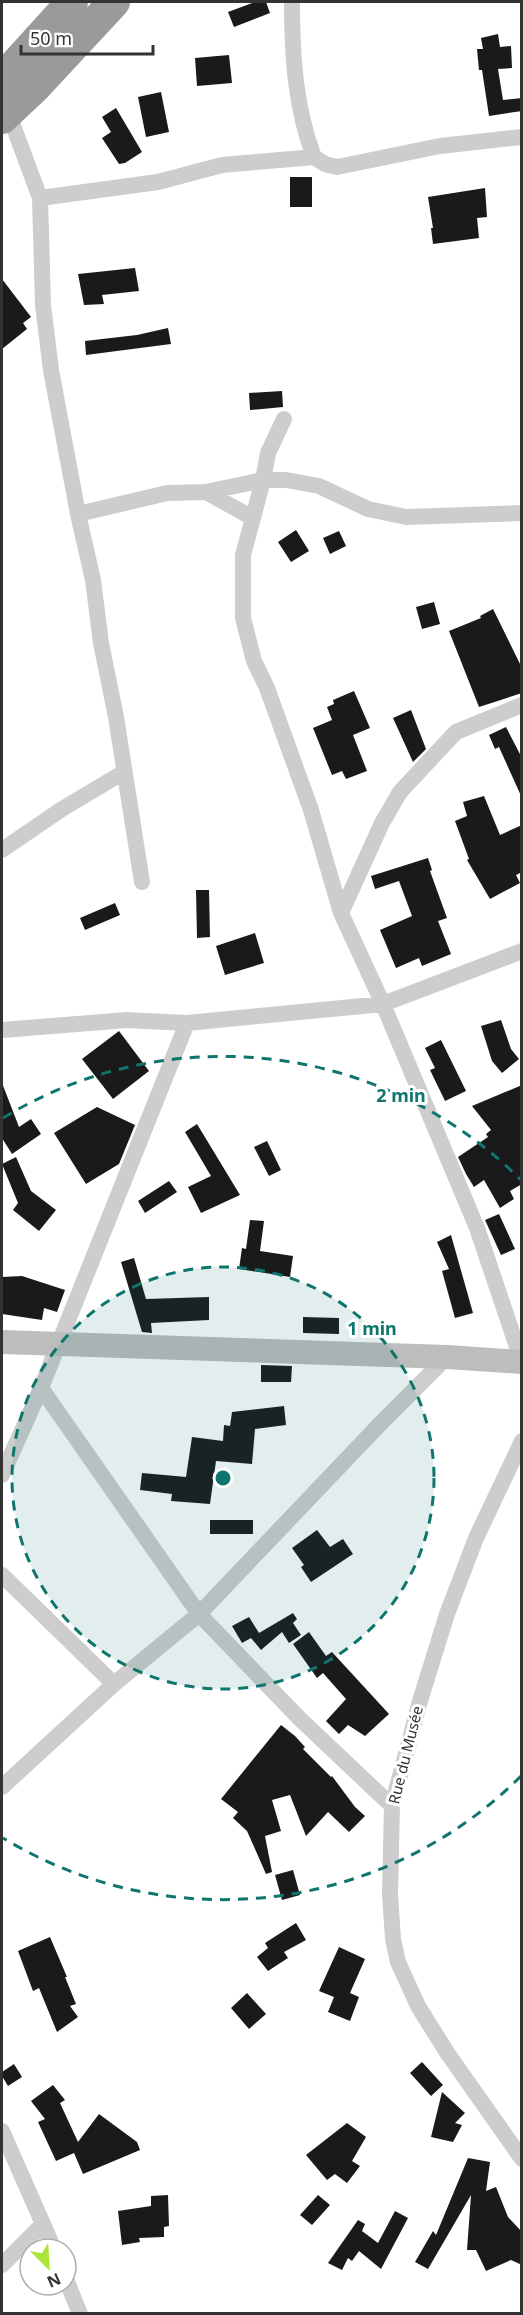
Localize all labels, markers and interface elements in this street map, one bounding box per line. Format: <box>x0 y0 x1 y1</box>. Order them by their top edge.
scale bar <box>21 18 153 56</box>
text: 50 m <box>30 26 72 50</box>
text: 2 min <box>376 1083 426 1107</box>
text: 1 min <box>347 1316 397 1340</box>
centre of rings <box>213 1468 233 1488</box>
street label: Rue du Musée <box>383 1704 427 1806</box>
north arrow <box>18 2237 78 2297</box>
text: N <box>44 2268 65 2293</box>

